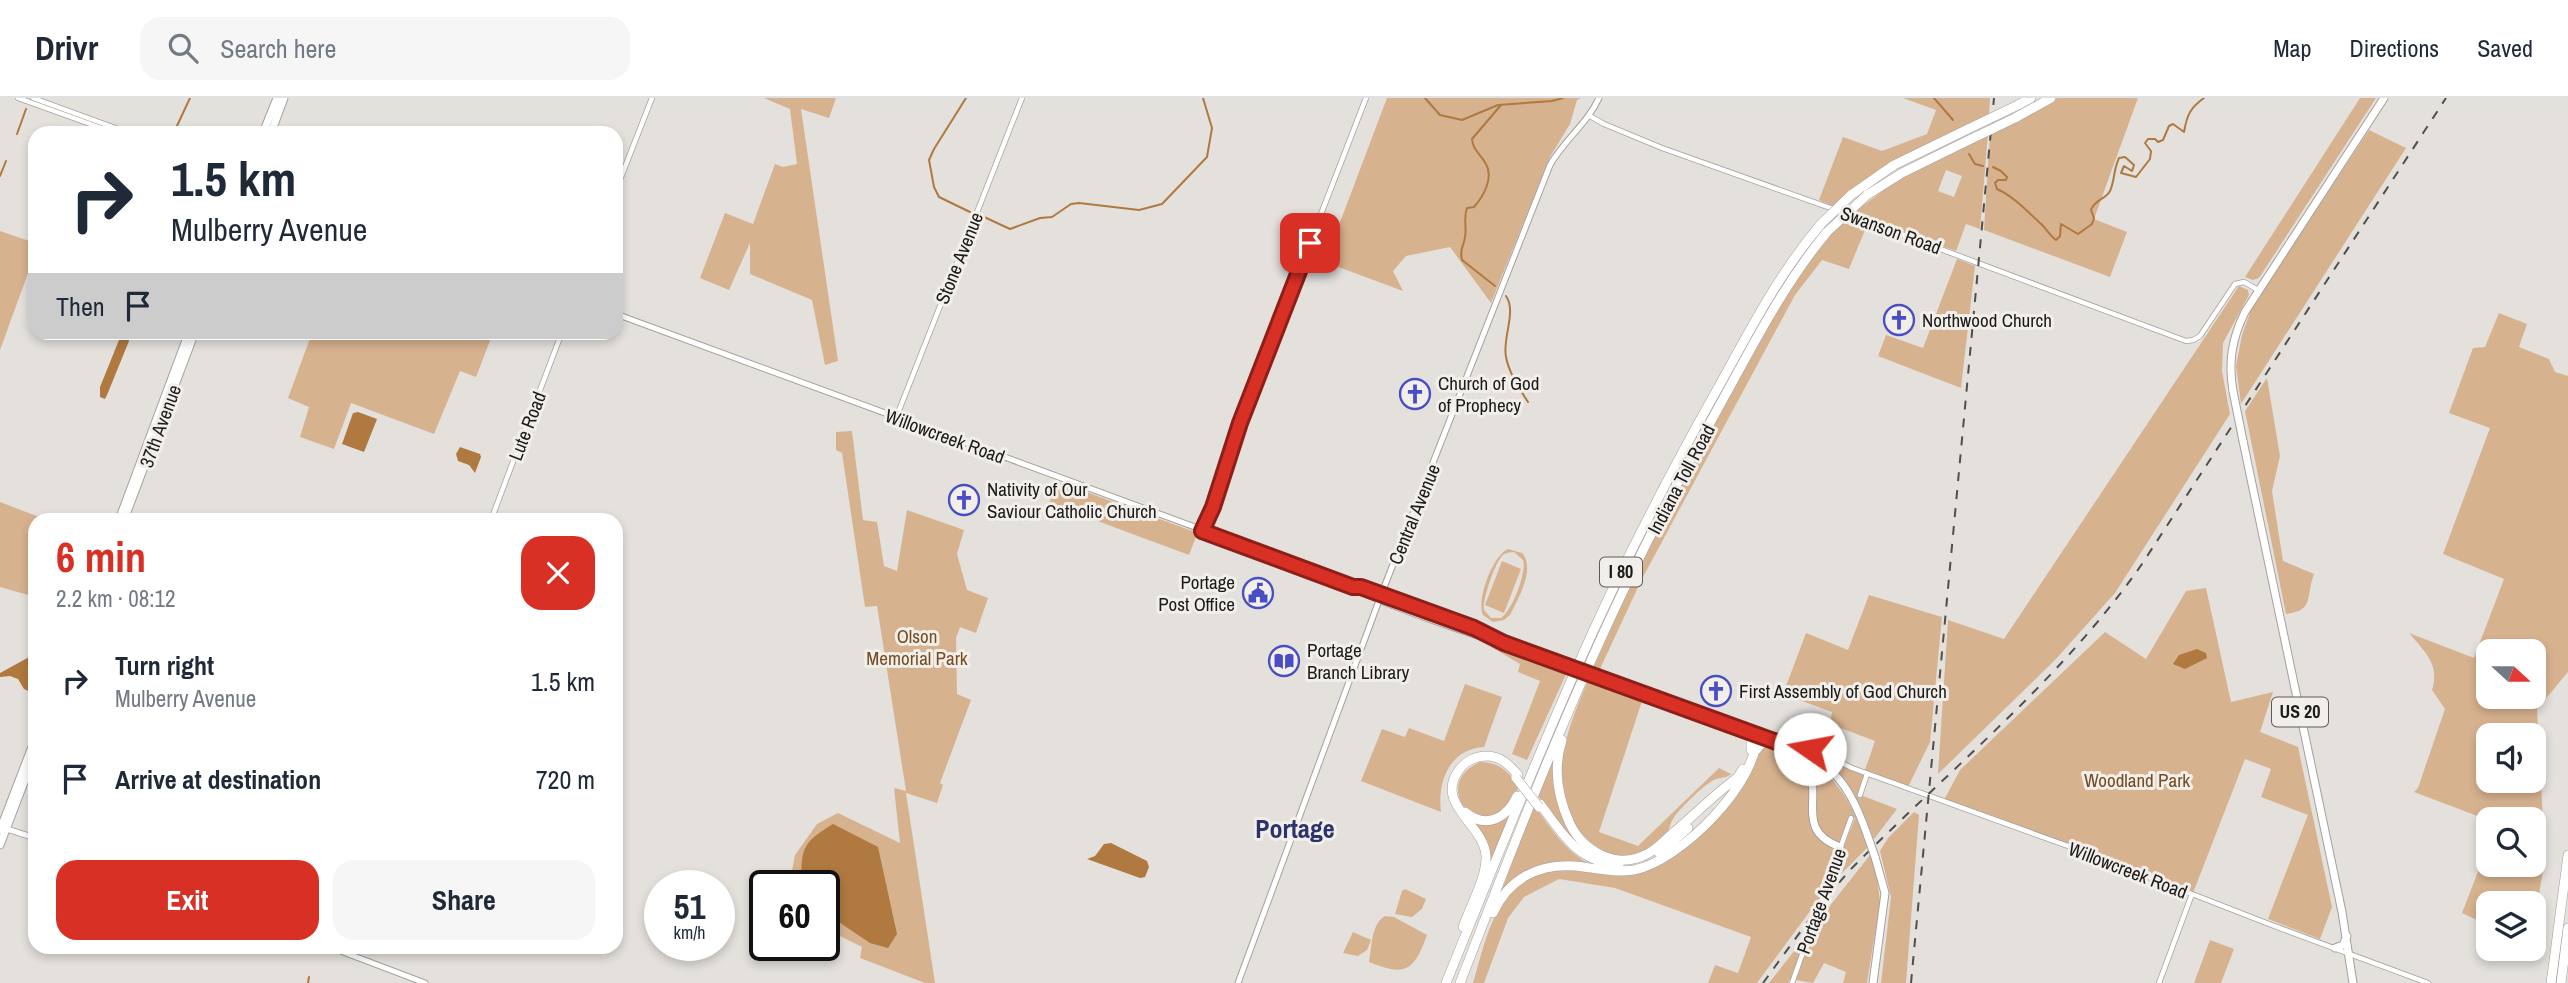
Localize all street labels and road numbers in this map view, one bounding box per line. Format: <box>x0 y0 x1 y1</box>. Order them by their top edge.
street label: Swanson Road <box>1837 200 1945 260</box>
street label: Stone Avenue <box>929 208 989 308</box>
street label: 37th Avenue <box>133 381 187 471</box>
street label: Lute Road <box>502 388 552 464</box>
street label: Willowcreek Road <box>882 402 1008 470</box>
street label: Indiana Toll Road <box>1641 419 1721 539</box>
street label: Central Avenue <box>1382 460 1446 568</box>
road number: I 80 <box>1600 558 1642 586</box>
road number: US 20 <box>2272 698 2328 726</box>
street label: Willowcreek Road <box>2065 835 2191 905</box>
street label: Portage Avenue <box>1790 845 1852 957</box>

